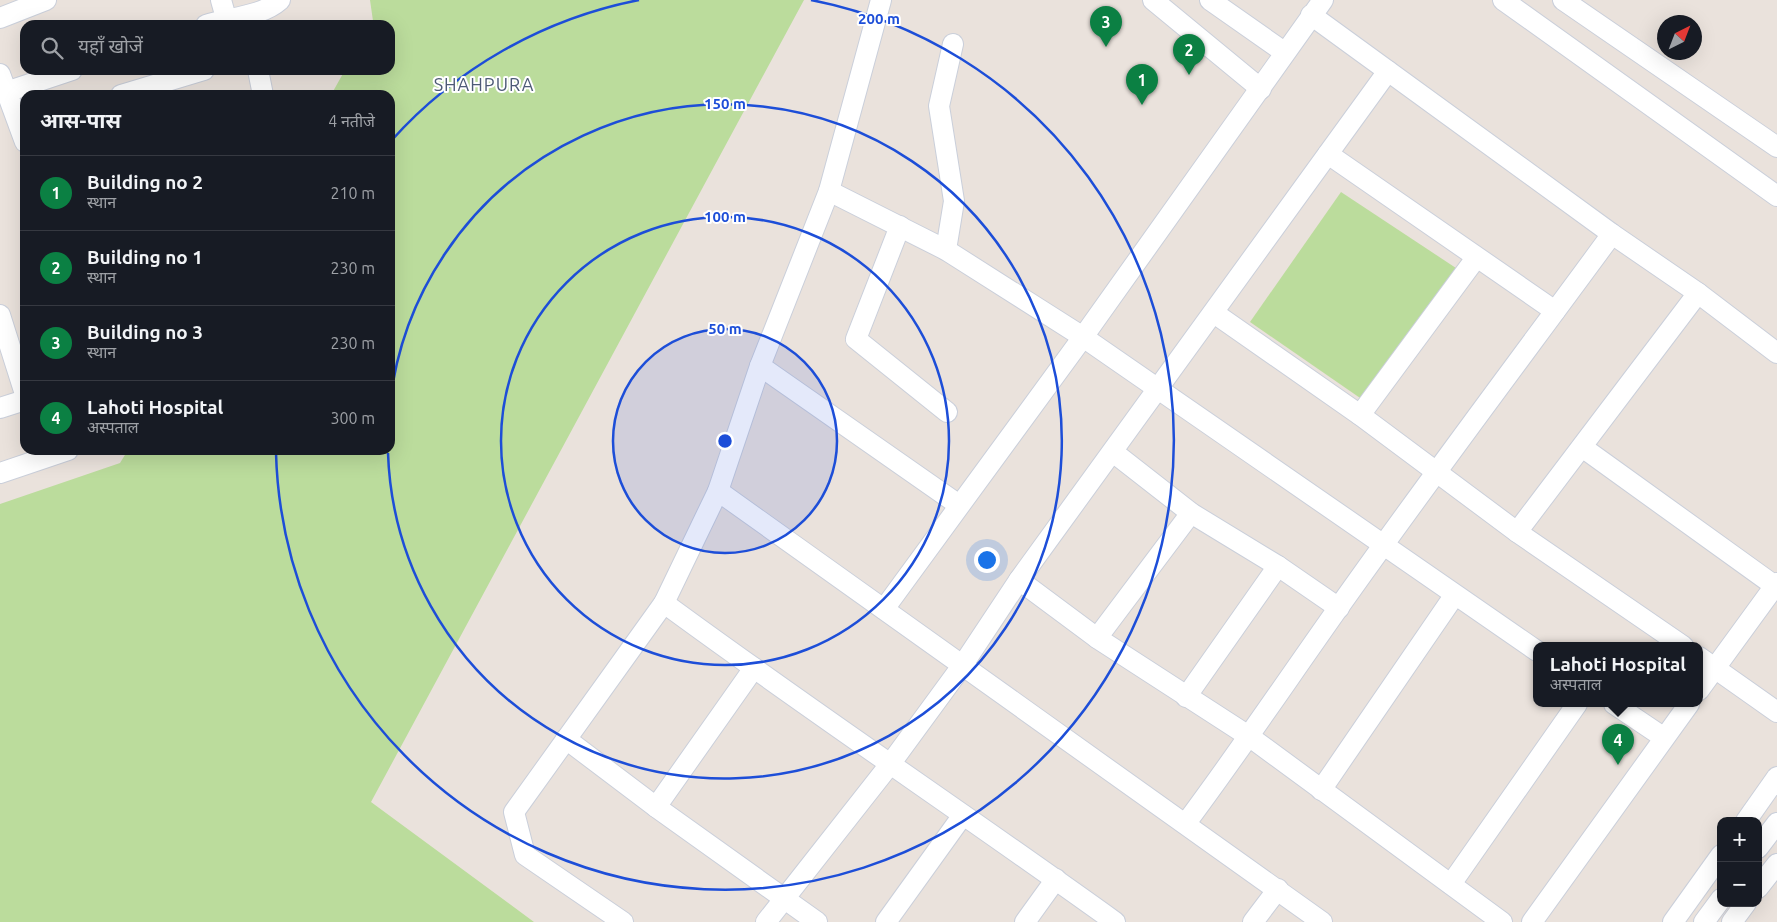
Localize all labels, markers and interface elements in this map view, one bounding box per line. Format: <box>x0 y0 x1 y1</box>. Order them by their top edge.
pin: 3 <box>1090 6 1122 47</box>
text: 200 m <box>858 10 900 27</box>
north arrow <box>1657 15 1702 60</box>
search box <box>20 20 395 75</box>
icon: search <box>38 34 66 62</box>
pin: 2 <box>1173 34 1205 75</box>
text: यहाँ खोजें <box>78 35 143 57</box>
pin: 1 <box>1126 64 1158 105</box>
district label: SHAHPURA <box>434 74 534 94</box>
text: 150 m <box>704 95 746 112</box>
text: आस-पास <box>40 108 121 132</box>
text: 4 नतीजे <box>328 112 375 130</box>
text: Building no 2 <box>87 171 203 193</box>
text: 1 <box>51 184 61 202</box>
text: 210 m <box>330 184 375 202</box>
text: स्थान <box>87 193 116 211</box>
text: 100 m <box>704 208 746 225</box>
text: Building no 1 <box>87 246 203 268</box>
text: 2 <box>51 259 61 277</box>
text: 230 m <box>330 259 375 277</box>
text: स्थान <box>87 268 116 286</box>
text: 50 m <box>708 320 742 337</box>
text: Building no 3 <box>87 321 203 343</box>
text: 3 <box>51 334 61 352</box>
text: 230 m <box>330 334 375 352</box>
text: स्थान <box>87 343 116 361</box>
text: Lahoti Hospital <box>87 396 223 418</box>
text: 4 <box>51 409 61 427</box>
text: 300 m <box>330 409 375 427</box>
text: अस्पताल <box>87 418 139 436</box>
centre of rings <box>716 432 734 450</box>
your location <box>974 547 1000 573</box>
popup <box>1533 642 1703 707</box>
text: Lahoti Hospital <box>1550 653 1686 675</box>
text: अस्पताल <box>1550 675 1602 693</box>
pin: 4 <box>1602 724 1634 765</box>
map controls <box>1717 817 1762 907</box>
button: + <box>1717 817 1762 862</box>
button: − <box>1717 862 1762 907</box>

